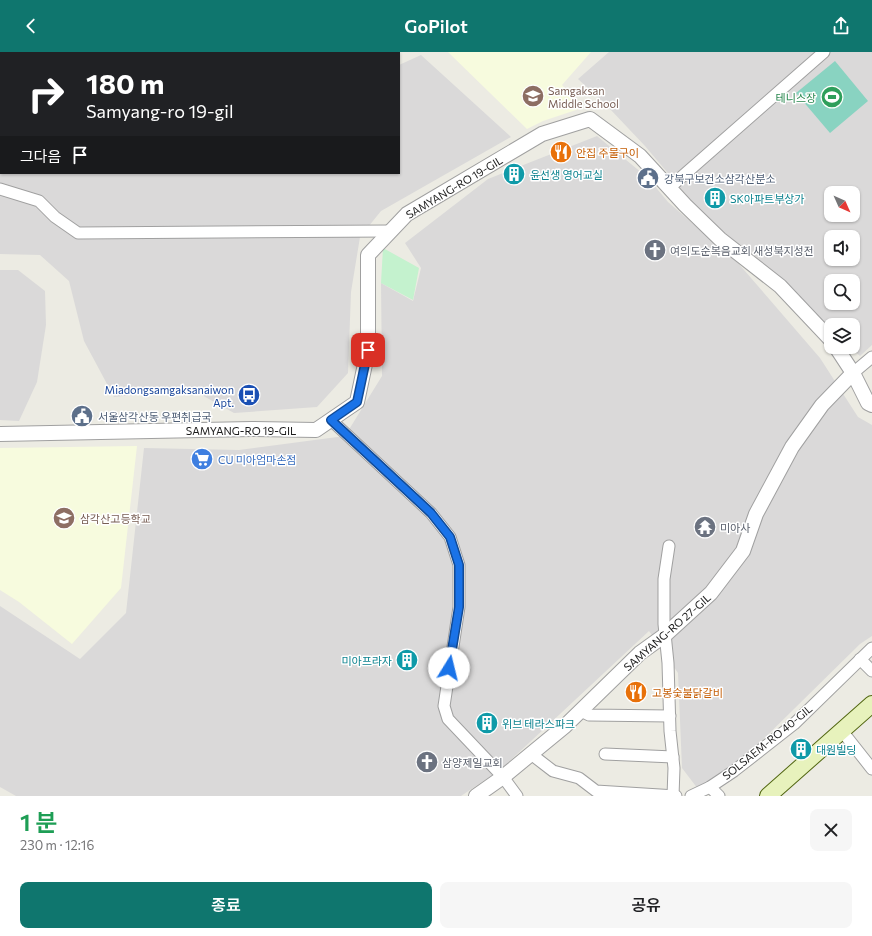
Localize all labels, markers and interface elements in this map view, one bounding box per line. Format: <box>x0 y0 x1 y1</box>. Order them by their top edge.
icon: back <box>20 15 42 37</box>
text: GoPilot <box>404 15 468 37</box>
icon: share <box>830 15 852 37</box>
text: 180 m <box>86 66 164 100</box>
icon: right <box>20 68 72 120</box>
school or university icon: Samgaksan Middle School <box>520 83 546 109</box>
place label: Samgaksan Middle School <box>548 84 619 110</box>
sports icon: 테니스장 <box>819 84 845 110</box>
place label: 테니스장 <box>776 91 816 104</box>
text: Samyang-ro 19-gil <box>86 100 234 122</box>
restaurant icon: 안집 주물구이 <box>548 139 574 165</box>
icon: arrive <box>69 144 91 166</box>
place label: 안집 주물구이 <box>576 146 639 159</box>
text: 그다음 <box>20 147 61 165</box>
street label: SAMYANG-RO 19-GIL <box>403 153 505 221</box>
building icon: 윤선생 영어교실 <box>501 161 527 187</box>
public building icon: 강북구보건소삼각산분소 <box>635 165 661 191</box>
place label: 윤선생 영어교실 <box>530 168 603 181</box>
place label: 강북구보건소삼각산분소 <box>664 172 775 185</box>
building icon: SK아파트부상가 <box>702 185 728 211</box>
north arrow <box>824 186 860 222</box>
map controls <box>824 186 860 354</box>
place label: SK아파트부상가 <box>730 192 805 205</box>
button: sound <box>824 230 860 266</box>
church icon: 여의도순복음교회 새성북지성전 <box>642 237 668 263</box>
place label: 여의도순복음교회 새성북지성전 <box>670 244 814 257</box>
button: search <box>824 274 860 310</box>
button: layers <box>824 318 860 354</box>
pin <box>351 333 385 367</box>
icon: arrive <box>357 339 379 361</box>
bus stop icon: Miadongsamgaksanaiwon Apt. <box>236 382 262 408</box>
place label: Miadongsamgaksanaiwon Apt. <box>105 383 234 409</box>
public building icon: 서울삼각산동 우편취급국 <box>69 403 95 429</box>
place label: 서울삼각산동 우편취급국 <box>98 410 211 423</box>
street label: SAMYANG-RO 19-GIL <box>186 424 296 437</box>
supermarket icon: CU 미아엄마손점 <box>189 446 215 472</box>
place label: CU 미아엄마손점 <box>218 453 296 466</box>
school or university icon: 삼각산고등학교 <box>51 505 77 531</box>
place label: 삼각산고등학교 <box>80 512 151 525</box>
temple icon: 미아사 <box>692 514 718 540</box>
place label: 미아사 <box>720 521 750 534</box>
street label: SAMYANG-RO 27-GIL <box>621 591 713 673</box>
building icon: 미아프라자 <box>394 647 420 673</box>
position arrow <box>428 647 470 689</box>
place label: 미아프라자 <box>341 654 392 667</box>
restaurant icon: 고봉숯불닭갈비 <box>623 679 649 705</box>
place label: 고봉숯불닭갈비 <box>652 686 723 699</box>
street label: SOLSAEM-RO 40-GIL <box>720 702 814 782</box>
building icon: 위브 테라스파크 <box>474 710 500 736</box>
place label: 위브 테라스파크 <box>502 717 575 730</box>
building icon: 대원빌딩 <box>788 736 814 762</box>
place label: 대원빌딩 <box>816 743 856 756</box>
church icon: 삼양제일교회 <box>414 749 440 775</box>
place label: 삼양제일교회 <box>442 756 503 769</box>
text: 1 분 <box>20 807 57 836</box>
button: close <box>810 809 852 851</box>
text: 230 m · 12:16 <box>20 837 94 853</box>
button: 종료 <box>20 882 432 928</box>
button: 공유 <box>440 882 852 928</box>

